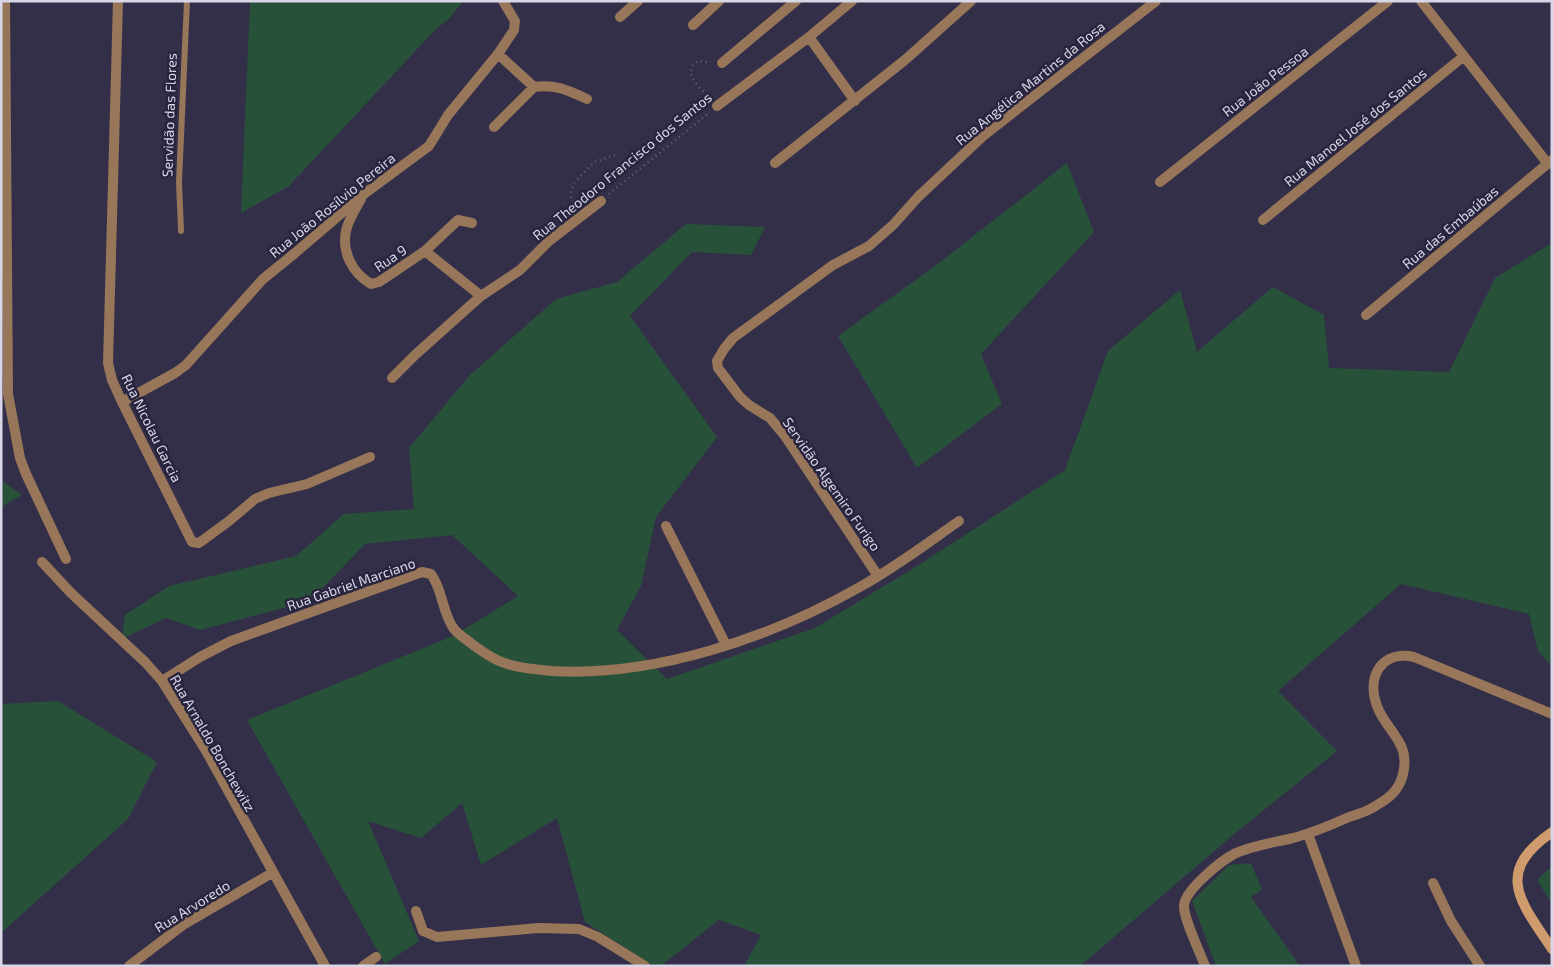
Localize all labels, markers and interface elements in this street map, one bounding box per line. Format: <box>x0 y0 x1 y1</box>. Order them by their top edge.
street label: Rua Angélica Martins da Rosa <box>952 17 1108 149</box>
street label: Rua João Pessoa <box>1219 42 1311 120</box>
street label: Servidão das Flores <box>158 53 180 177</box>
street label: Rua Manoel José dos Santos <box>1280 64 1430 190</box>
street label: Rua Theodoro Francisco dos Santos <box>529 88 715 244</box>
street label: Rua João Rosílvio Pereira <box>266 149 398 261</box>
street label: Rua das Embaúbas <box>1399 182 1501 272</box>
street label: Rua 9 <box>371 241 409 275</box>
street label: Rua Nicolau Garcia <box>118 371 186 485</box>
street label: Servidão Algemiro Furigo <box>779 414 885 554</box>
street label: Rua Gabriel Marciano <box>284 554 418 614</box>
street label: Rua Arnaldo Bonchewitz <box>167 672 259 814</box>
street label: Rua Arvoredo <box>151 876 233 936</box>

